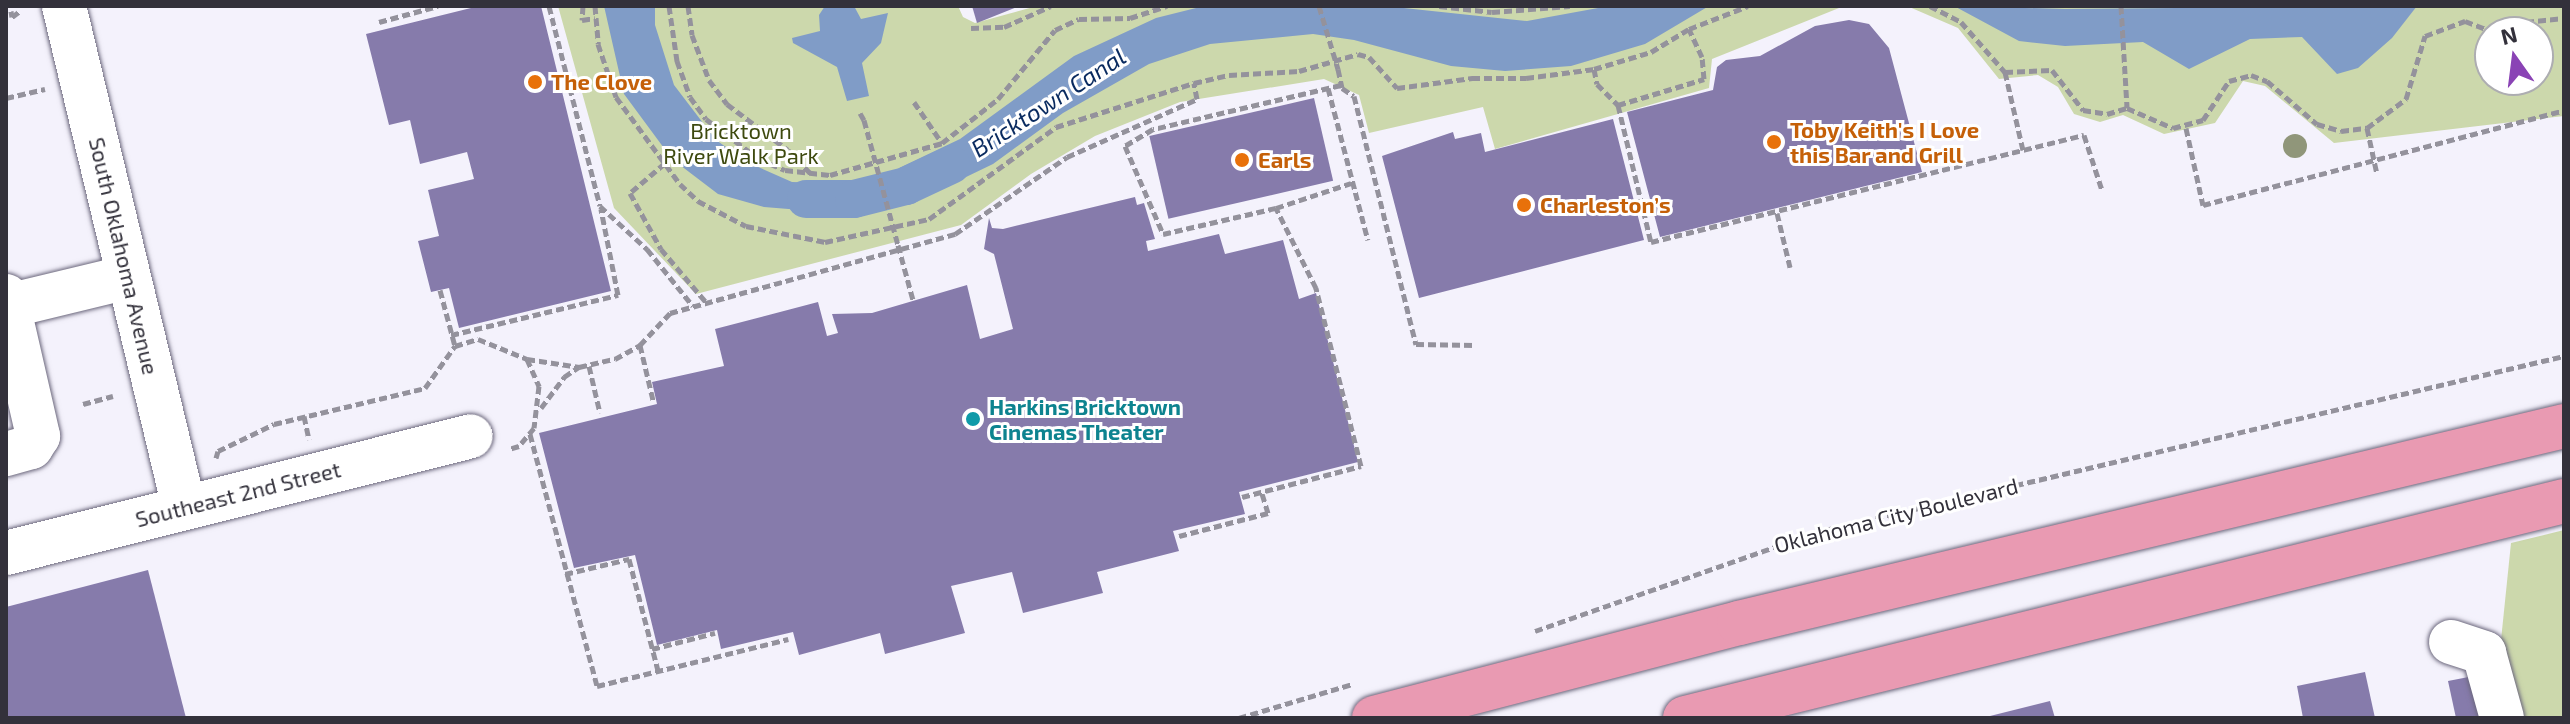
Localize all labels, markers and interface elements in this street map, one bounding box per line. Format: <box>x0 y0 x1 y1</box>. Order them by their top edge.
north arrow <box>2474 16 2554 96</box>
text: N <box>2498 20 2520 49</box>
water label: Bricktown Canal <box>965 41 1131 163</box>
place label: The Clove <box>551 69 652 95</box>
marker: The Clove <box>526 73 544 91</box>
place label: Toby Keith's I Love this Bar and Grill <box>1790 116 1980 168</box>
park label: Bricktown River Walk Park <box>663 117 819 168</box>
marker: Toby Keith's I Love this Bar and Grill <box>1765 133 1783 151</box>
street label: South Oklahoma Avenue <box>84 135 164 377</box>
place label: Earls <box>1258 147 1312 173</box>
marker: Earls <box>1233 151 1251 169</box>
place label: Charleston’s <box>1540 192 1671 218</box>
marker: Charleston’s <box>1515 196 1533 214</box>
place label: Harkins Bricktown Cinemas Theater <box>989 393 1181 444</box>
marker: Harkins Bricktown Cinemas Theater <box>964 410 982 428</box>
street label: Southeast 2nd Street <box>133 456 343 532</box>
street label: Oklahoma City Boulevard <box>1771 472 2021 558</box>

